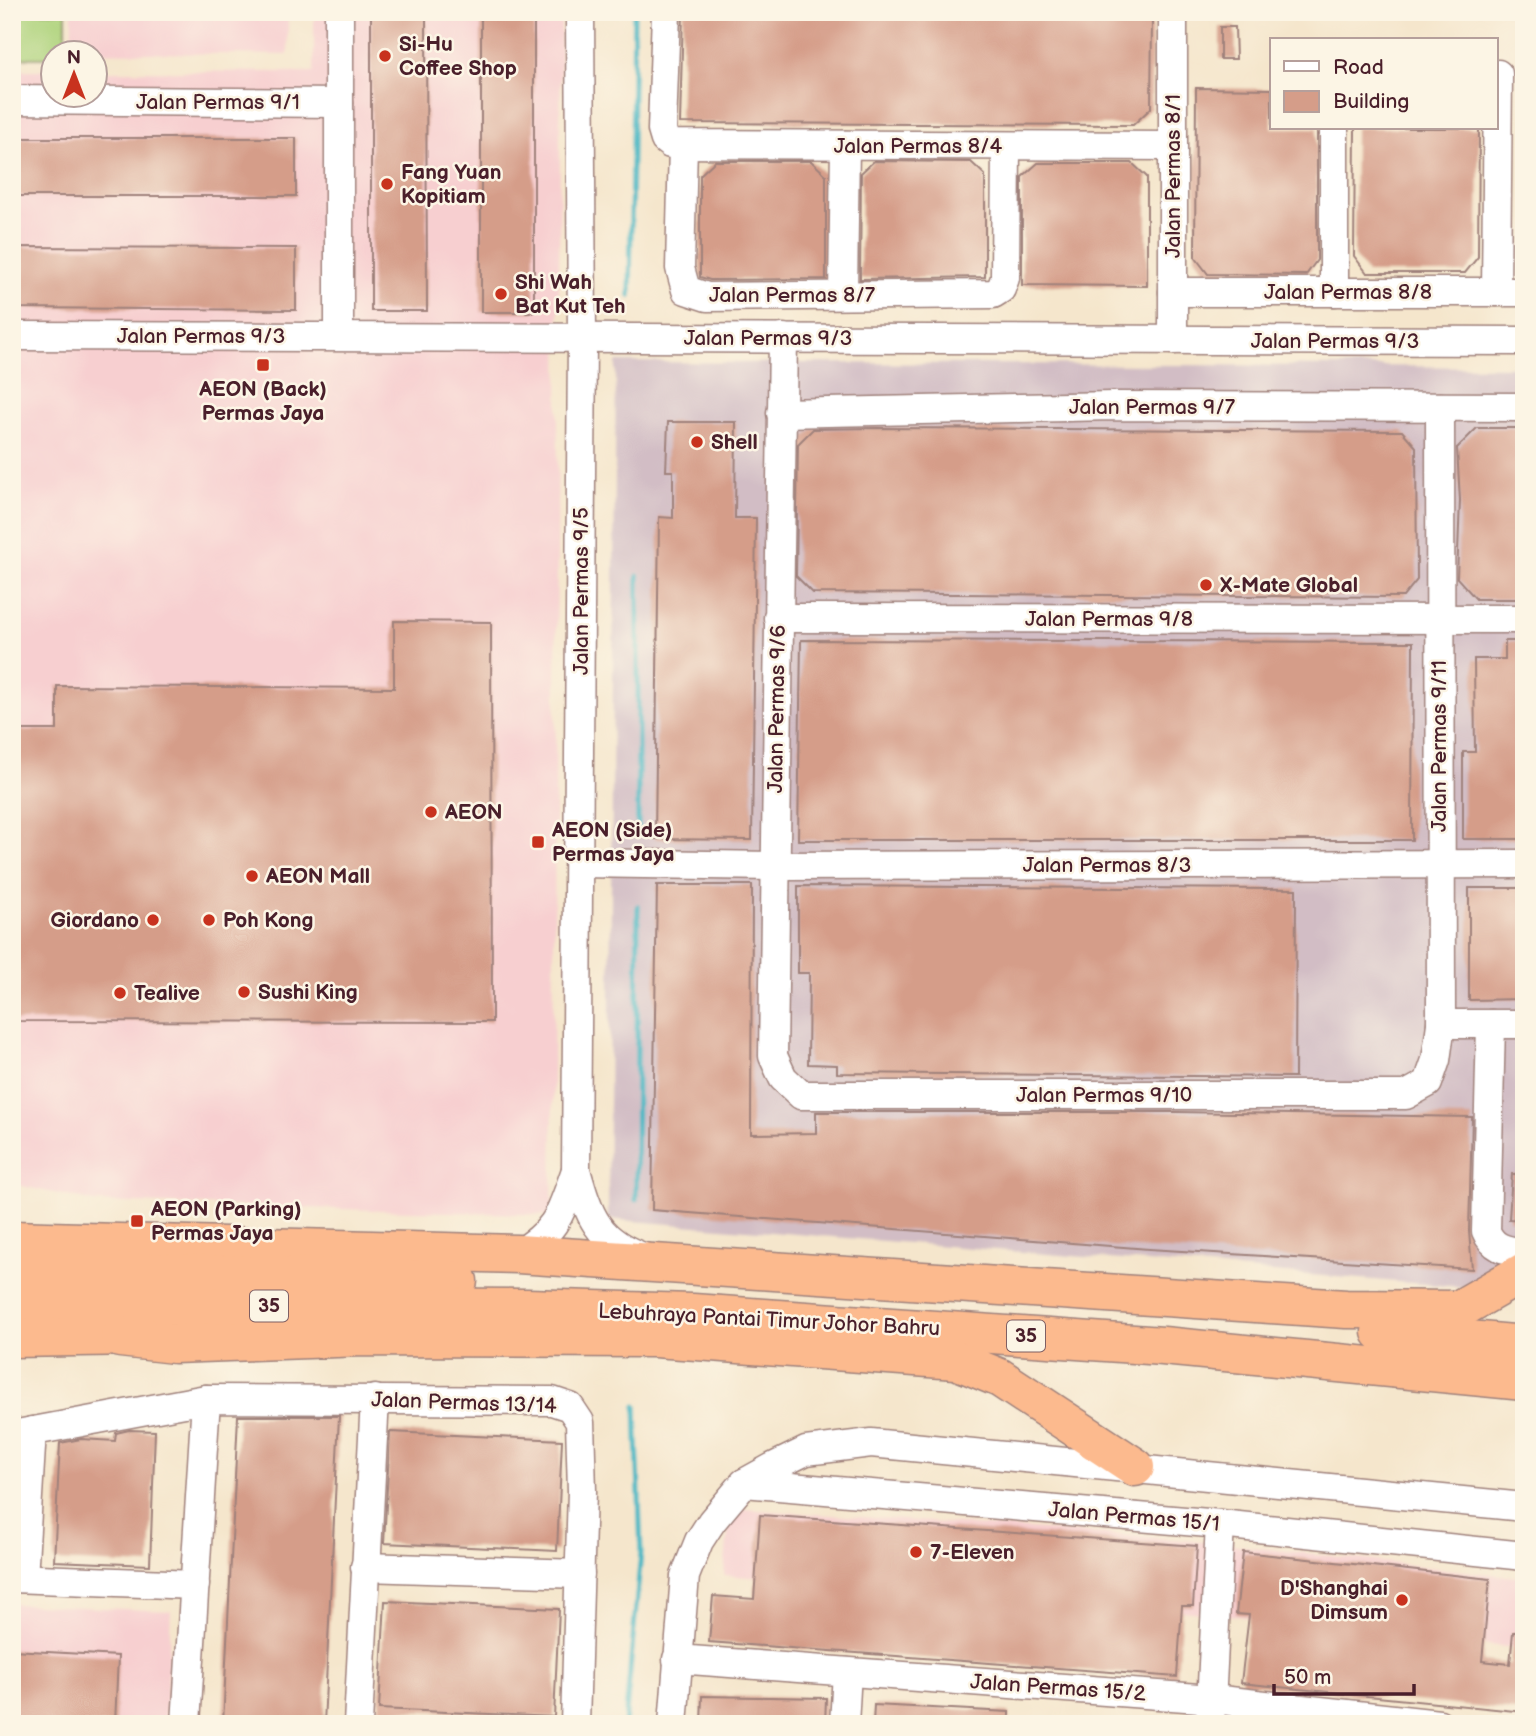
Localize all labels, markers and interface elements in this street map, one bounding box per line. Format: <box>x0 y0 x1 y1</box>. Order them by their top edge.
place label: Si-Hu Coffee Shop <box>399 32 517 81</box>
north arrow <box>38 38 108 108</box>
legend <box>1270 38 1498 130</box>
text: N <box>67 47 81 70</box>
marker: Si-Hu Coffee Shop <box>377 48 393 64</box>
text: Road <box>1333 55 1384 80</box>
text: Building <box>1333 89 1409 114</box>
street label: Jalan Permas 9/1 <box>136 90 300 115</box>
street label: Jalan Permas 8/1 <box>1161 94 1186 258</box>
street label: Jalan Permas 8/4 <box>834 134 1002 159</box>
place label: Fang Yuan Kopitiam <box>401 160 501 209</box>
marker: Fang Yuan Kopitiam <box>379 176 395 192</box>
place label: Shi Wah Bat Kut Teh <box>515 270 626 319</box>
street label: Jalan Permas 8/8 <box>1264 280 1432 305</box>
street label: Jalan Permas 8/7 <box>709 283 876 308</box>
marker: Shi Wah Bat Kut Teh <box>493 286 509 302</box>
street label: Jalan Permas 9/3 <box>117 324 285 349</box>
street label: Jalan Permas 9/3 <box>684 326 852 351</box>
street label: Jalan Permas 9/3 <box>1251 329 1419 354</box>
marker: AEON (Back) Permas Jaya <box>255 357 271 373</box>
place label: AEON (Back) Permas Jaya <box>198 377 327 426</box>
street label: Jalan Permas 9/7 <box>1069 395 1236 420</box>
place label: Shell <box>711 430 758 455</box>
marker: Shell <box>689 434 705 450</box>
street label: Jalan Permas 9/5 <box>569 507 594 675</box>
place label: X-Mate Global <box>1220 573 1358 598</box>
marker: X-Mate Global <box>1198 577 1214 593</box>
street label: Jalan Permas 9/8 <box>1025 607 1193 632</box>
street label: Jalan Permas 9/6 <box>763 624 791 793</box>
street label: Jalan Permas 9/11 <box>1427 660 1452 832</box>
place label: AEON <box>444 800 503 825</box>
marker: AEON <box>423 804 439 820</box>
place label: AEON (Side) Permas Jaya <box>551 818 675 867</box>
marker: AEON (Side) Permas Jaya <box>530 834 546 850</box>
street label: Jalan Permas 8/3 <box>1023 853 1191 878</box>
place label: AEON Mall <box>265 864 370 889</box>
marker: AEON Mall <box>244 868 260 884</box>
place label: Giordano <box>51 908 139 933</box>
place label: Poh Kong <box>223 908 313 933</box>
marker: Giordano <box>145 912 161 928</box>
marker: Poh Kong <box>201 912 217 928</box>
place label: Sushi King <box>258 980 358 1005</box>
place label: Tealive <box>134 981 200 1006</box>
marker: Sushi King <box>236 984 252 1000</box>
marker: Tealive <box>112 985 128 1001</box>
street label: Jalan Permas 9/10 <box>1016 1083 1192 1108</box>
place label: AEON (Parking) Permas Jaya <box>150 1197 302 1246</box>
marker: AEON (Parking) Permas Jaya <box>129 1213 145 1229</box>
road number: 35 <box>250 1290 288 1322</box>
street label: Lebuhraya Pantai Timur Johor Bahru <box>597 1299 941 1341</box>
road number: 35 <box>1007 1320 1045 1352</box>
street label: Jalan Permas 13/14 <box>371 1387 557 1419</box>
street label: Jalan Permas 15/1 <box>1047 1497 1221 1537</box>
place label: 7-Eleven <box>930 1540 1015 1565</box>
marker: 7-Eleven <box>908 1544 924 1560</box>
place label: D'Shanghai Dimsum <box>1280 1576 1388 1625</box>
marker: D'Shanghai Dimsum <box>1394 1592 1410 1608</box>
scale bar <box>1274 1652 1414 1696</box>
text: 50 m <box>1284 1665 1331 1690</box>
street label: Jalan Permas 15/2 <box>969 1669 1147 1707</box>

